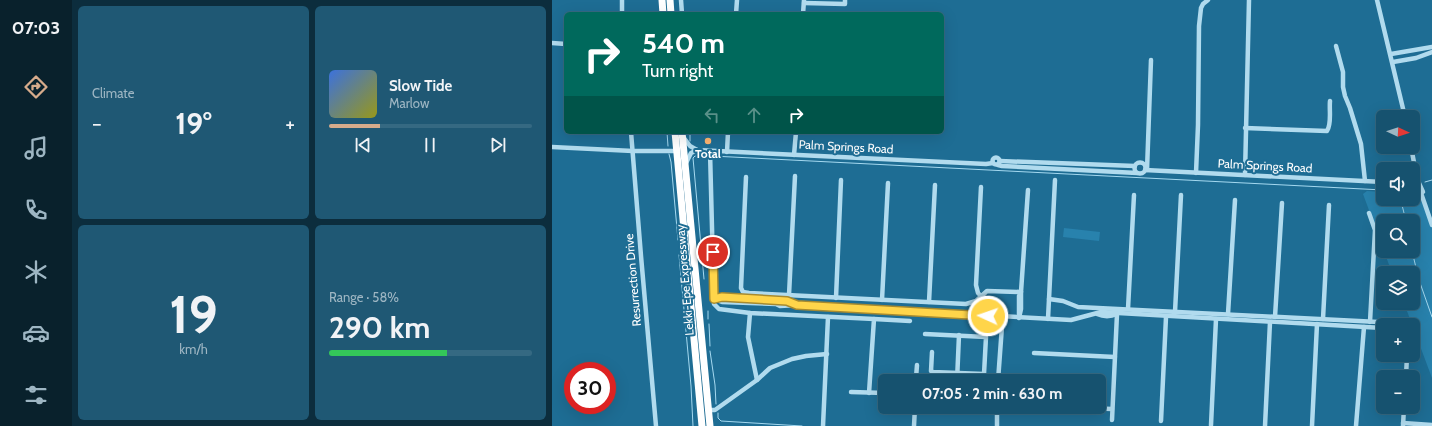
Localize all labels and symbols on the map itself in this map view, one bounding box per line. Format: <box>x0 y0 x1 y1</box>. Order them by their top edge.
north arrow <box>1376 110 1420 154</box>
marker: Total <box>703 136 713 146</box>
street label: Palm Springs Road <box>798 137 894 156</box>
place label: Total <box>695 146 721 161</box>
street label: Palm Springs Road <box>1217 156 1313 175</box>
street label: Lekki-Epe Expressway <box>672 224 697 336</box>
street label: Resurrection Drive <box>621 233 644 327</box>
pin <box>696 235 730 269</box>
position arrow <box>967 295 1009 337</box>
speed limit sign: 30 <box>564 362 616 414</box>

